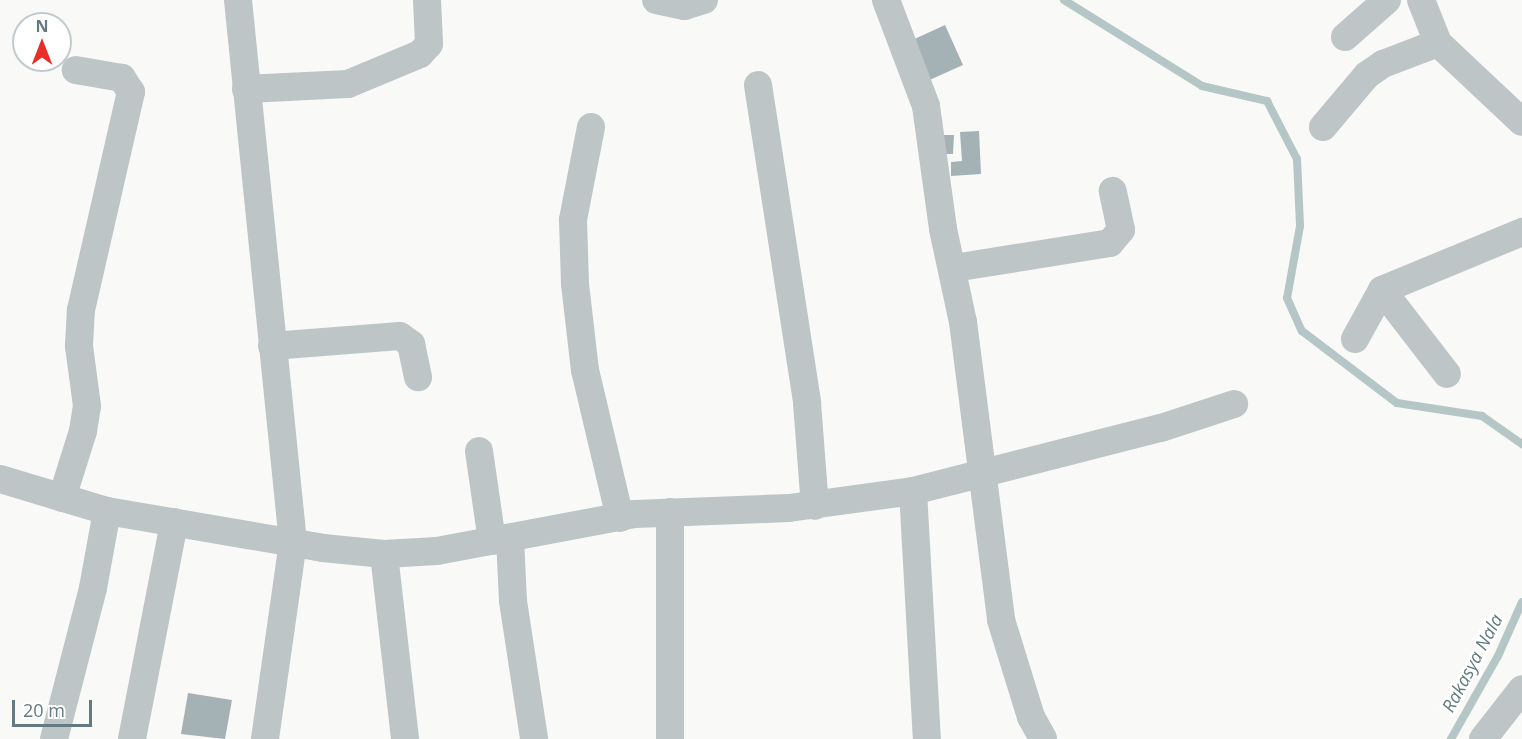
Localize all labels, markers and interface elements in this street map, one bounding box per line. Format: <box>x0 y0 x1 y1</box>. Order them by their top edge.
north arrow <box>12 12 72 72</box>
text: N <box>35 15 49 37</box>
water label: Rakasya Nala <box>1437 610 1507 716</box>
scale bar <box>15 688 94 726</box>
text: 20 m <box>23 698 65 722</box>

